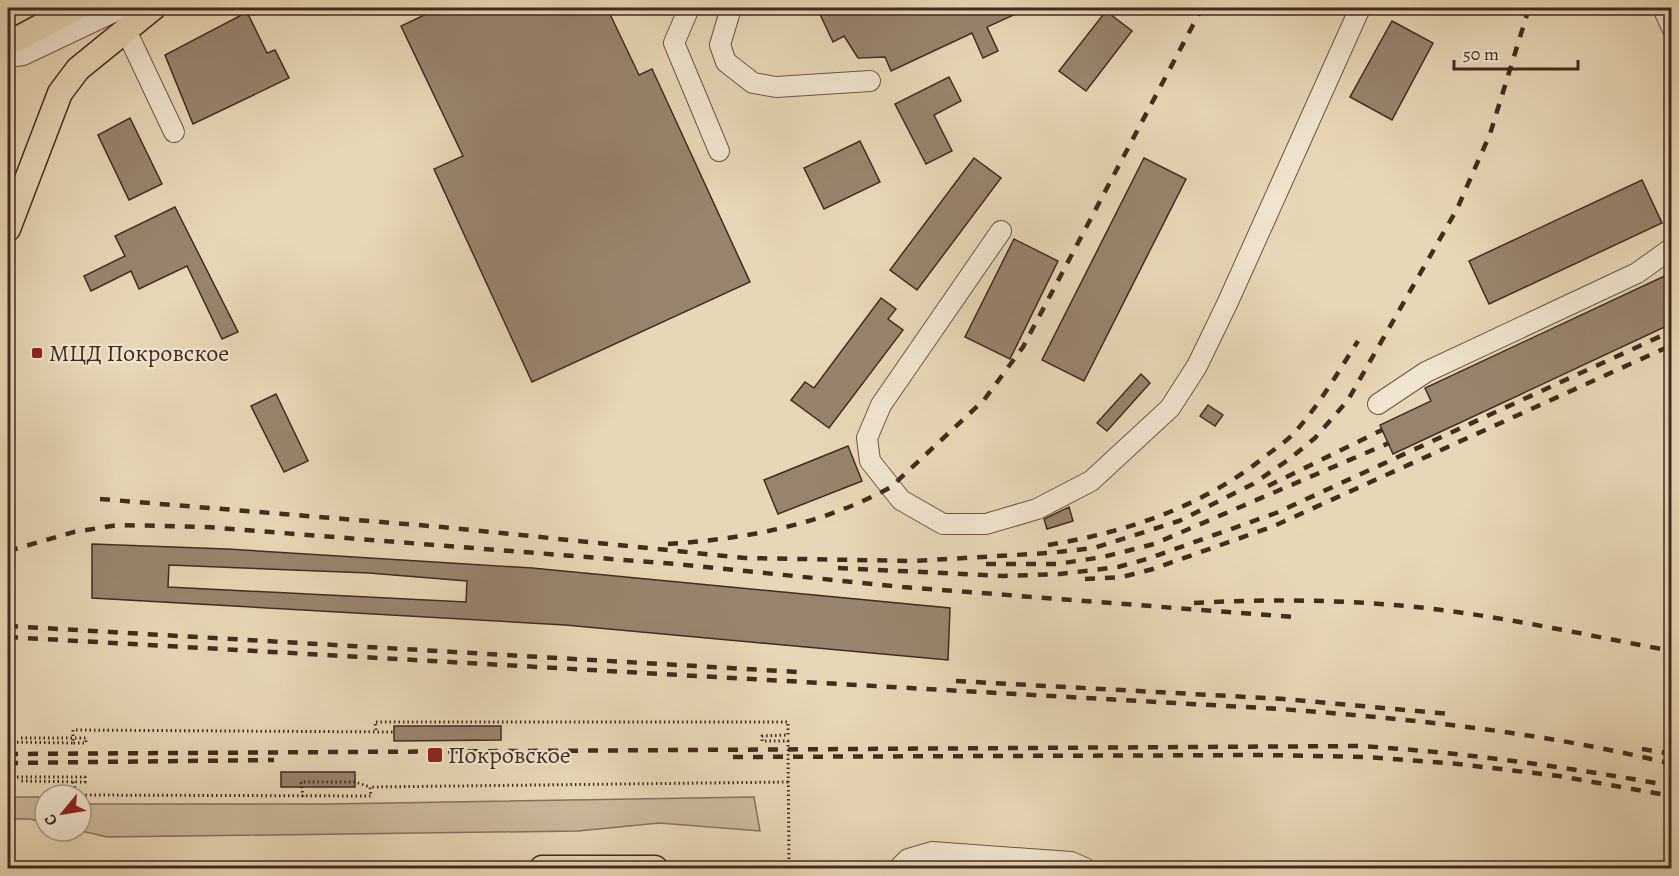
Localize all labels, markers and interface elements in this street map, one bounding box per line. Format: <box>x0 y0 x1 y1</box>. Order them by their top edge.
scale bar <box>1454 33 1578 71</box>
text: 50 m <box>1463 42 1499 66</box>
place label: МЦД Покровское <box>49 337 229 369</box>
marker: МЦД Покровское <box>30 346 44 360</box>
place label: Покровское <box>448 739 571 771</box>
marker: Покровское <box>426 746 444 764</box>
north arrow <box>33 783 93 843</box>
text: С <box>39 810 63 830</box>

